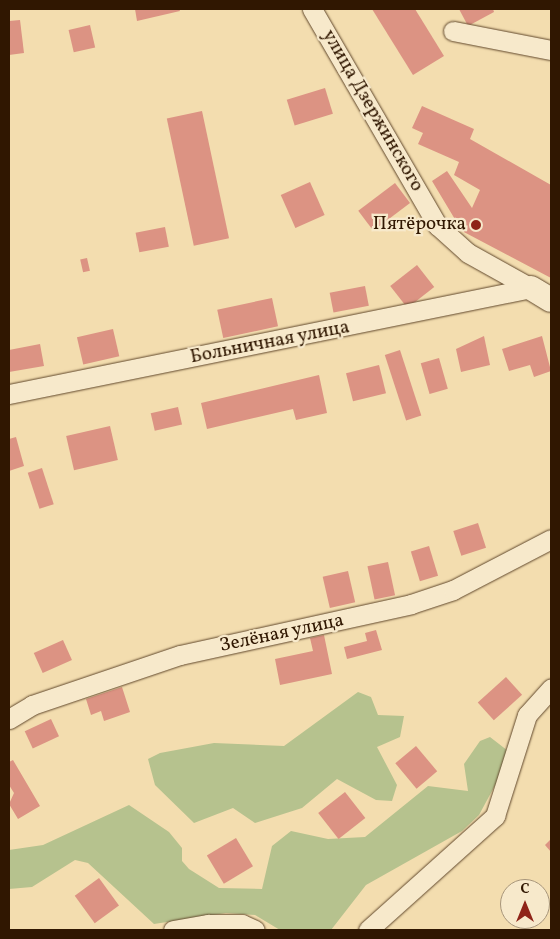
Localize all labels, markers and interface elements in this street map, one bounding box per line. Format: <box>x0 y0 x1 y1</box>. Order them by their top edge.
street label: улица Дзержинского <box>316 26 428 196</box>
place label: Пятёрочка <box>373 214 466 236</box>
marker: Пятёрочка <box>470 219 482 231</box>
street label: Больничная улица <box>188 316 352 370</box>
street label: Зелёная улица <box>218 610 346 658</box>
north arrow <box>500 879 550 929</box>
text: С <box>520 880 530 899</box>

